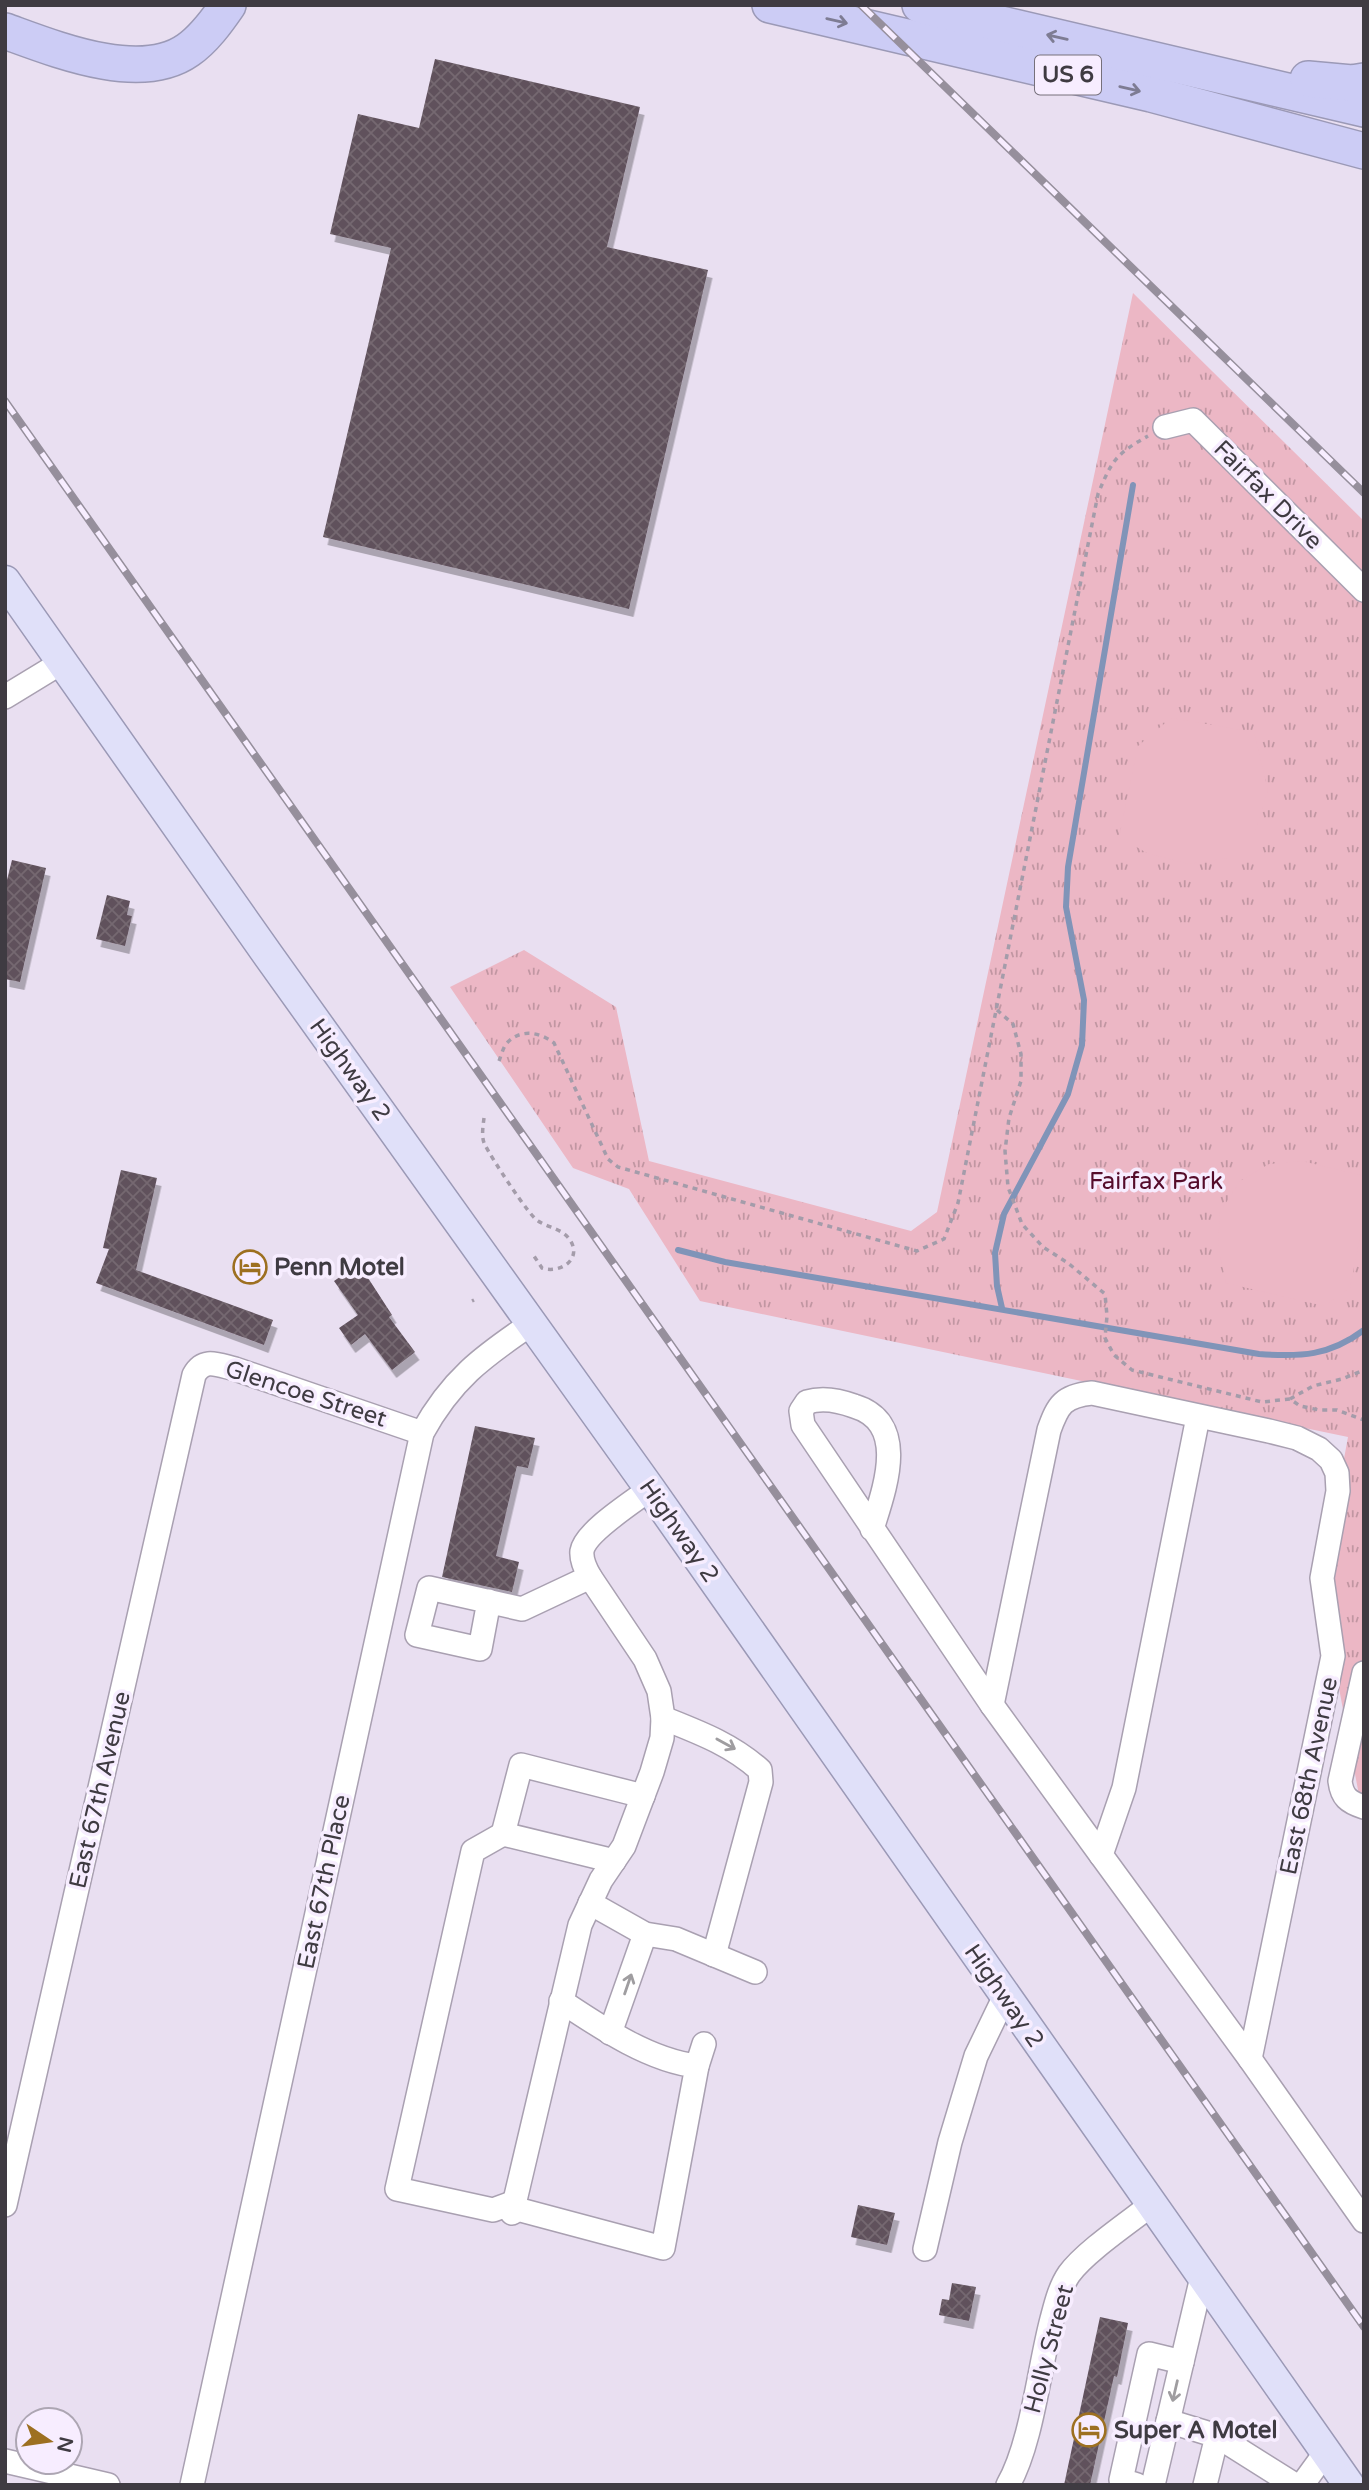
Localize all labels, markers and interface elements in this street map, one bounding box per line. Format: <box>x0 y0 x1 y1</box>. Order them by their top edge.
one-way arrow <box>825 15 848 28</box>
one-way arrow <box>1047 29 1069 42</box>
road number: US 6 <box>1035 55 1101 94</box>
one-way arrow <box>1118 83 1141 96</box>
street label: Fairfax Drive <box>1208 435 1328 555</box>
street label: Highway 2 <box>303 1013 397 1127</box>
park label: Fairfax Park <box>1089 1167 1223 1196</box>
hotel icon: Penn Motel <box>231 1248 269 1286</box>
place label: Penn Motel <box>274 1253 405 1282</box>
street label: Glencoe Street <box>222 1354 390 1434</box>
street label: Highway 2 <box>633 1474 725 1588</box>
street label: East 68th Avenue <box>1274 1674 1344 1878</box>
street label: East 67th Avenue <box>63 1689 137 1891</box>
one-way arrow <box>715 1737 735 1751</box>
street label: East 67th Place <box>291 1792 357 1972</box>
street label: Highway 2 <box>958 1939 1050 2053</box>
one-way arrow <box>623 1973 635 1995</box>
street label: Holly Street <box>1018 2281 1080 2417</box>
one-way arrow <box>1168 2379 1182 2402</box>
north arrow <box>14 2406 84 2476</box>
hotel icon: Super A Motel <box>1070 2411 1108 2449</box>
place label: Super A Motel <box>1114 2416 1277 2445</box>
text: N <box>52 2435 77 2455</box>

